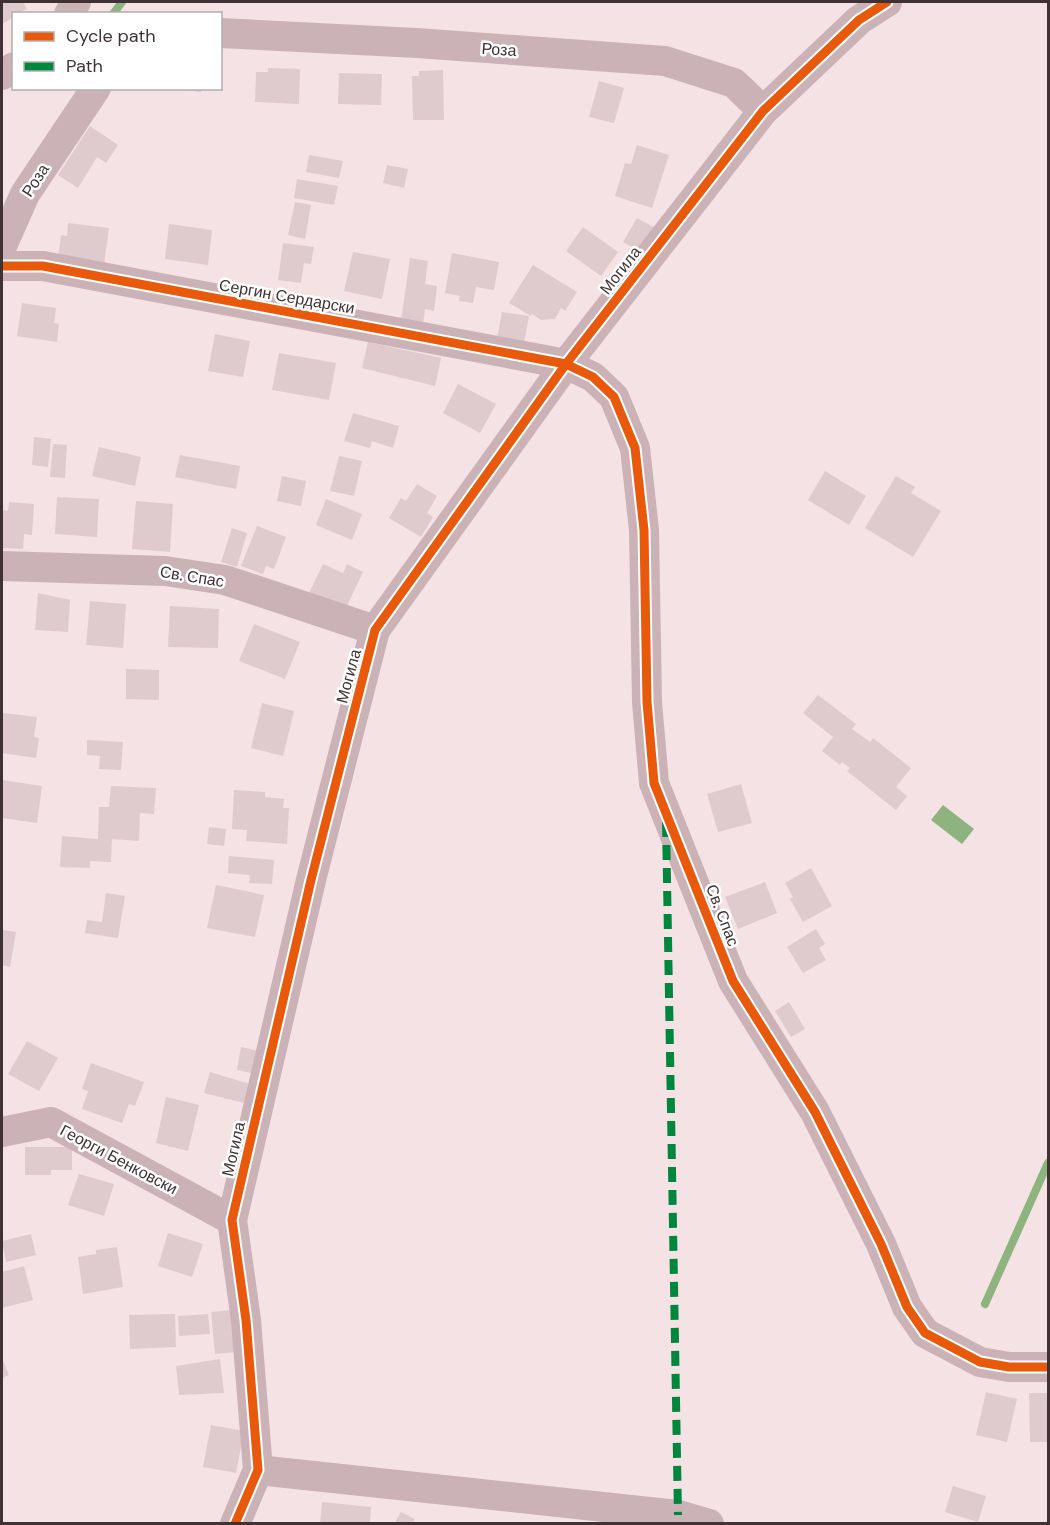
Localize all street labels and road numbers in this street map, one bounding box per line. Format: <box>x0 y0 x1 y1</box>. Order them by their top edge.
street label: Роза <box>481 38 517 61</box>
street label: Роза <box>17 160 54 201</box>
street label: Могила <box>595 242 646 299</box>
street label: Сергин Сердарски <box>217 274 356 319</box>
street label: Св. Спас <box>158 561 225 592</box>
street label: Могила <box>331 647 366 706</box>
street label: Св. Спас <box>701 881 744 949</box>
street label: Георги Бенковски <box>56 1120 181 1199</box>
street label: Могила <box>217 1120 250 1178</box>

